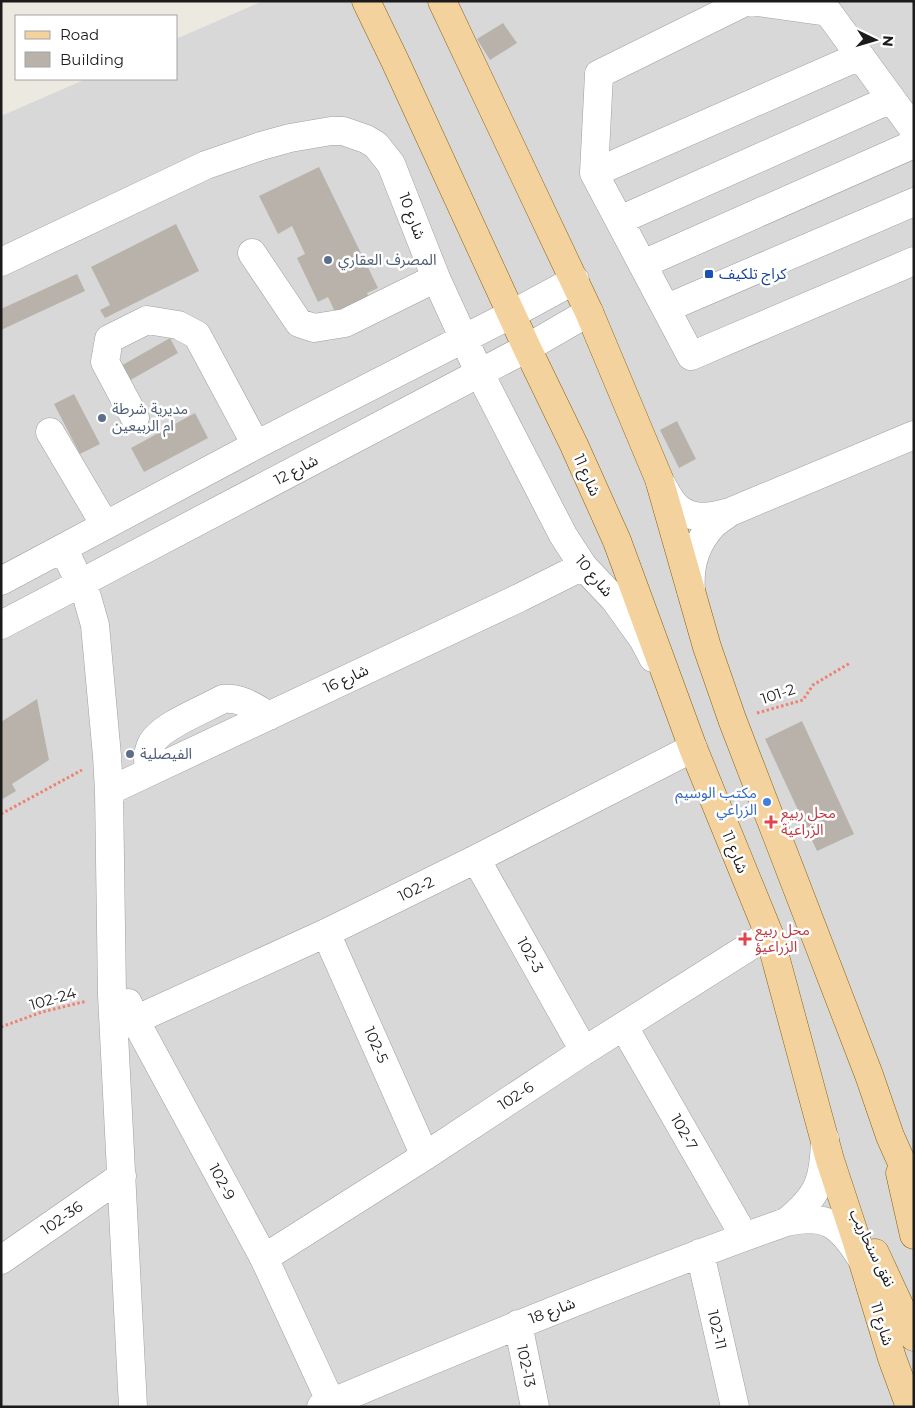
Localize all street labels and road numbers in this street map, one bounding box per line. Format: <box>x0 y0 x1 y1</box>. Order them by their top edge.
street label: شارع 10 <box>392 190 430 243</box>
street label: شارع 12 <box>271 450 323 492</box>
street label: شارع 11 <box>567 451 605 500</box>
street label: شارع 10 <box>569 551 617 602</box>
street label: شارع 16 <box>320 660 373 700</box>
street label: 101-2 <box>758 679 797 708</box>
street label: شارع 11 <box>716 828 753 877</box>
street label: 102-2 <box>395 872 437 905</box>
street label: 102-3 <box>513 934 548 976</box>
street label: 102-24 <box>27 983 78 1014</box>
street label: 102-5 <box>360 1024 393 1066</box>
street label: 102-6 <box>494 1077 537 1114</box>
street label: 102-7 <box>667 1110 702 1153</box>
street label: 102-9 <box>205 1160 240 1203</box>
street label: 102-36 <box>37 1196 86 1239</box>
street label: نفق سنحاريب <box>845 1206 899 1290</box>
street label: شارع 18 <box>526 1293 579 1331</box>
street label: شارع 11 <box>864 1300 898 1349</box>
street label: 102-11 <box>704 1308 731 1352</box>
street label: 102-13 <box>513 1343 540 1389</box>

